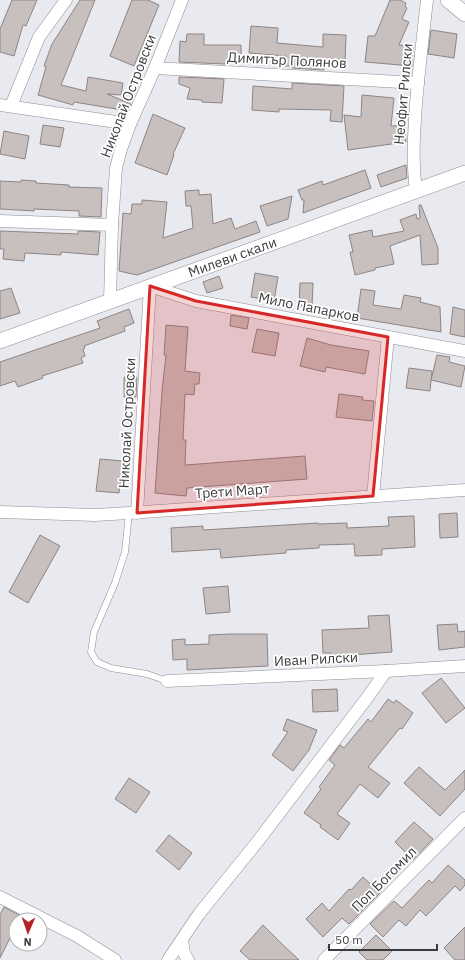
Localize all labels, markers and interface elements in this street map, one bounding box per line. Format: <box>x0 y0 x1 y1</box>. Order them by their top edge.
street label: Николай Островски <box>96 32 160 160</box>
street label: Неофит Рилски <box>390 43 416 145</box>
street label: Димитър Полянов <box>227 48 347 72</box>
street label: Милеви скали <box>186 233 279 281</box>
street label: Мило Папарков <box>257 288 361 326</box>
street label: Николай Островски <box>115 357 139 489</box>
street label: Трети Март <box>194 479 270 503</box>
street label: Иван Рилски <box>273 648 359 670</box>
street label: Поп Богомил <box>348 843 420 915</box>
north arrow <box>8 912 48 952</box>
scale bar <box>329 926 437 952</box>
text: 50 m <box>335 932 363 947</box>
text: N <box>23 935 32 949</box>

